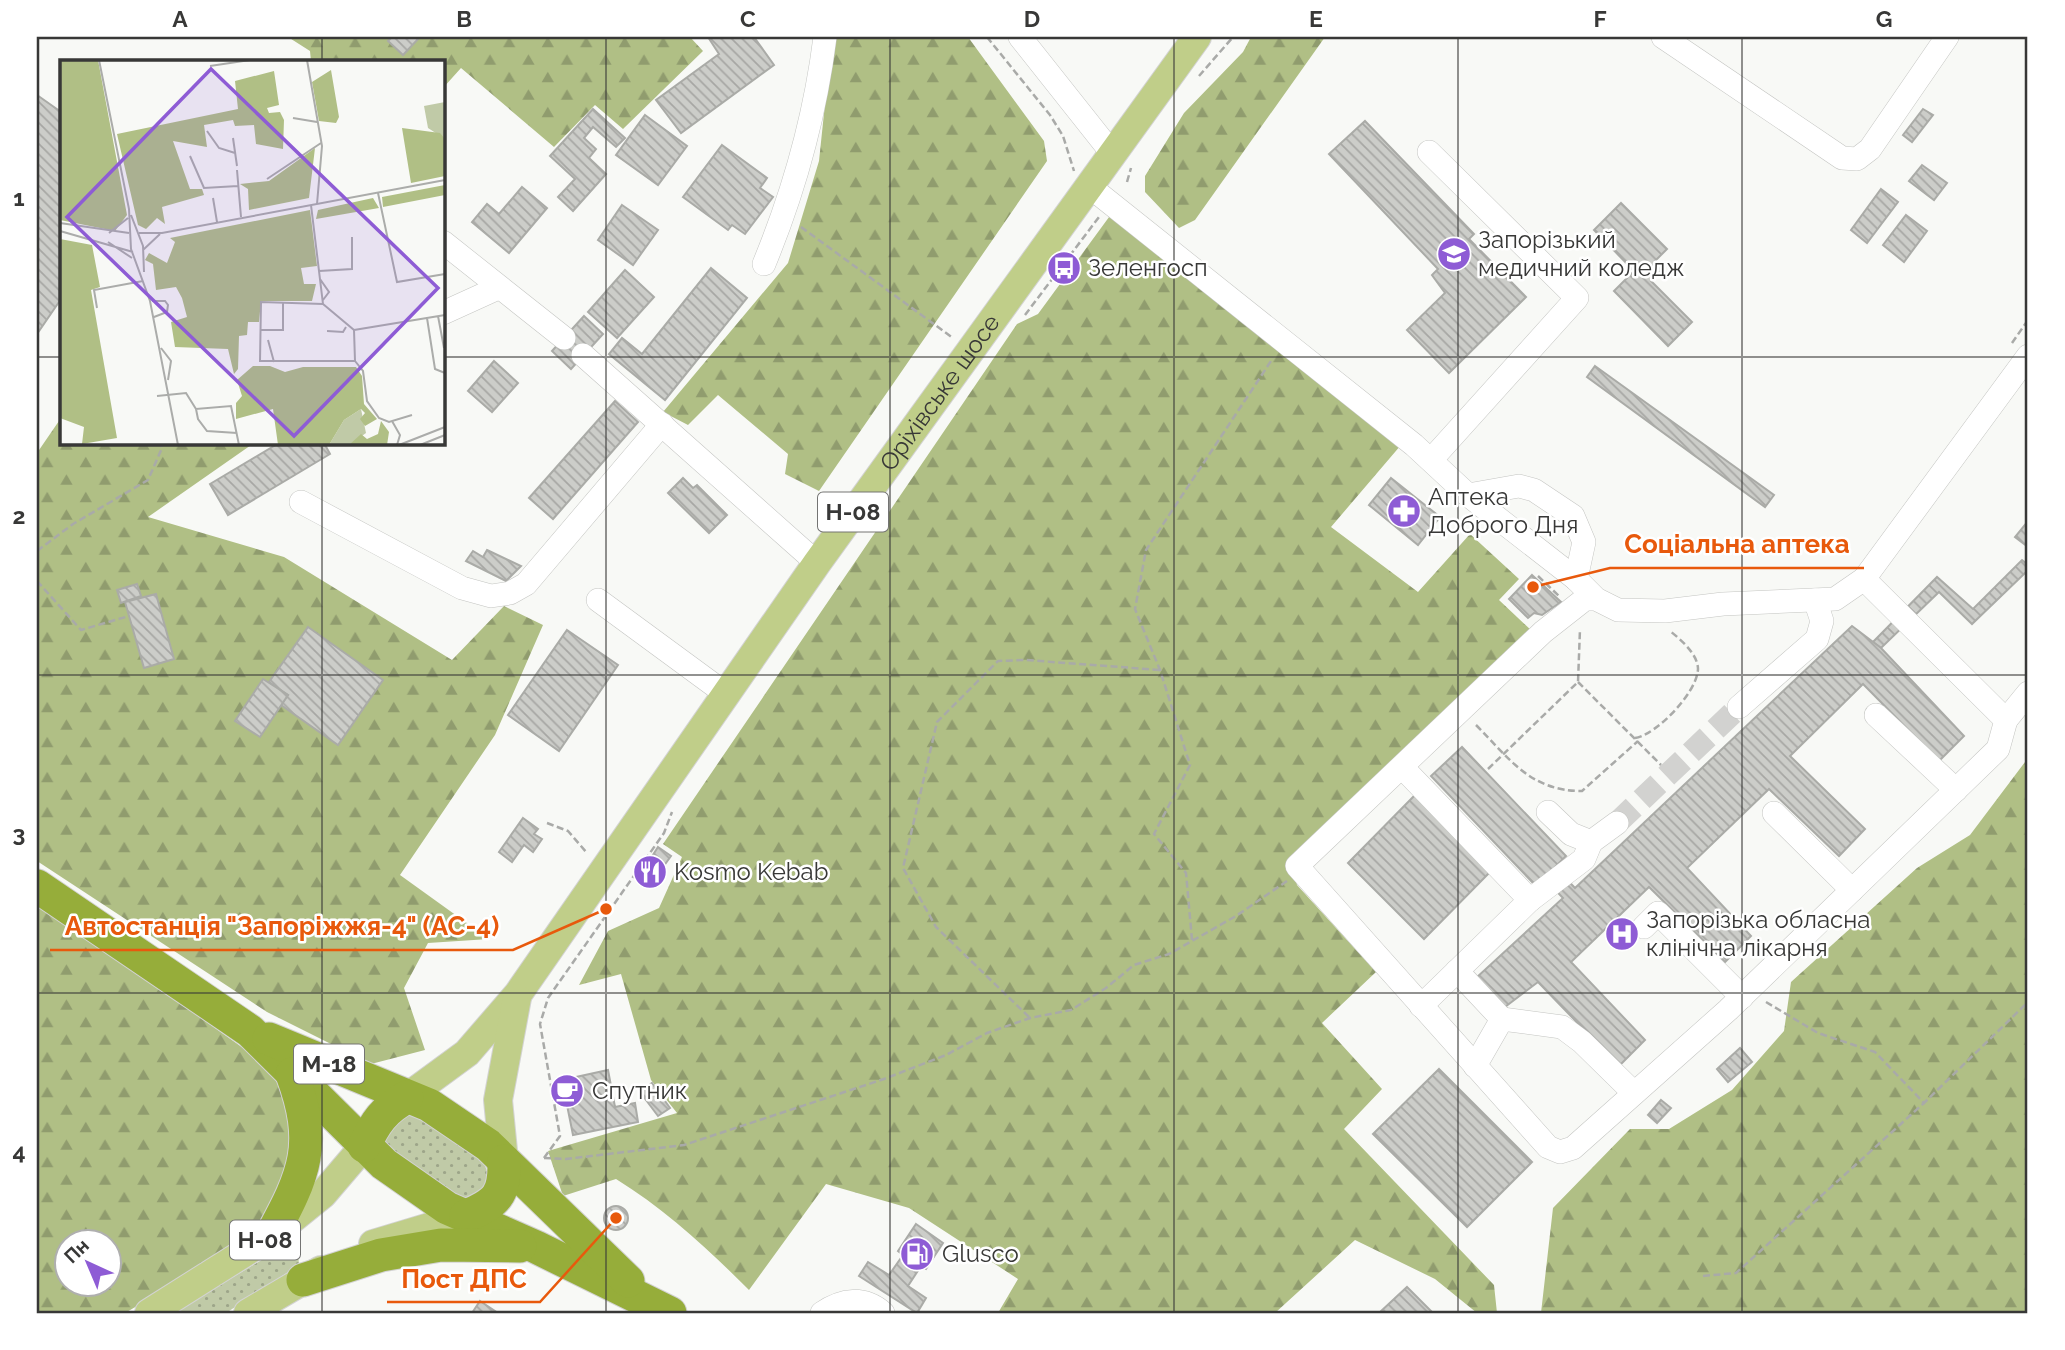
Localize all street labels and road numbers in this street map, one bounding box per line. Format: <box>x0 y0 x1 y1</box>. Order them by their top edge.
street label: Оріхівське шосе <box>873 309 1006 476</box>
road number: Н-08 <box>818 492 888 532</box>
road number: М-18 <box>294 1044 364 1084</box>
road number: Н-08 <box>230 1220 300 1260</box>

